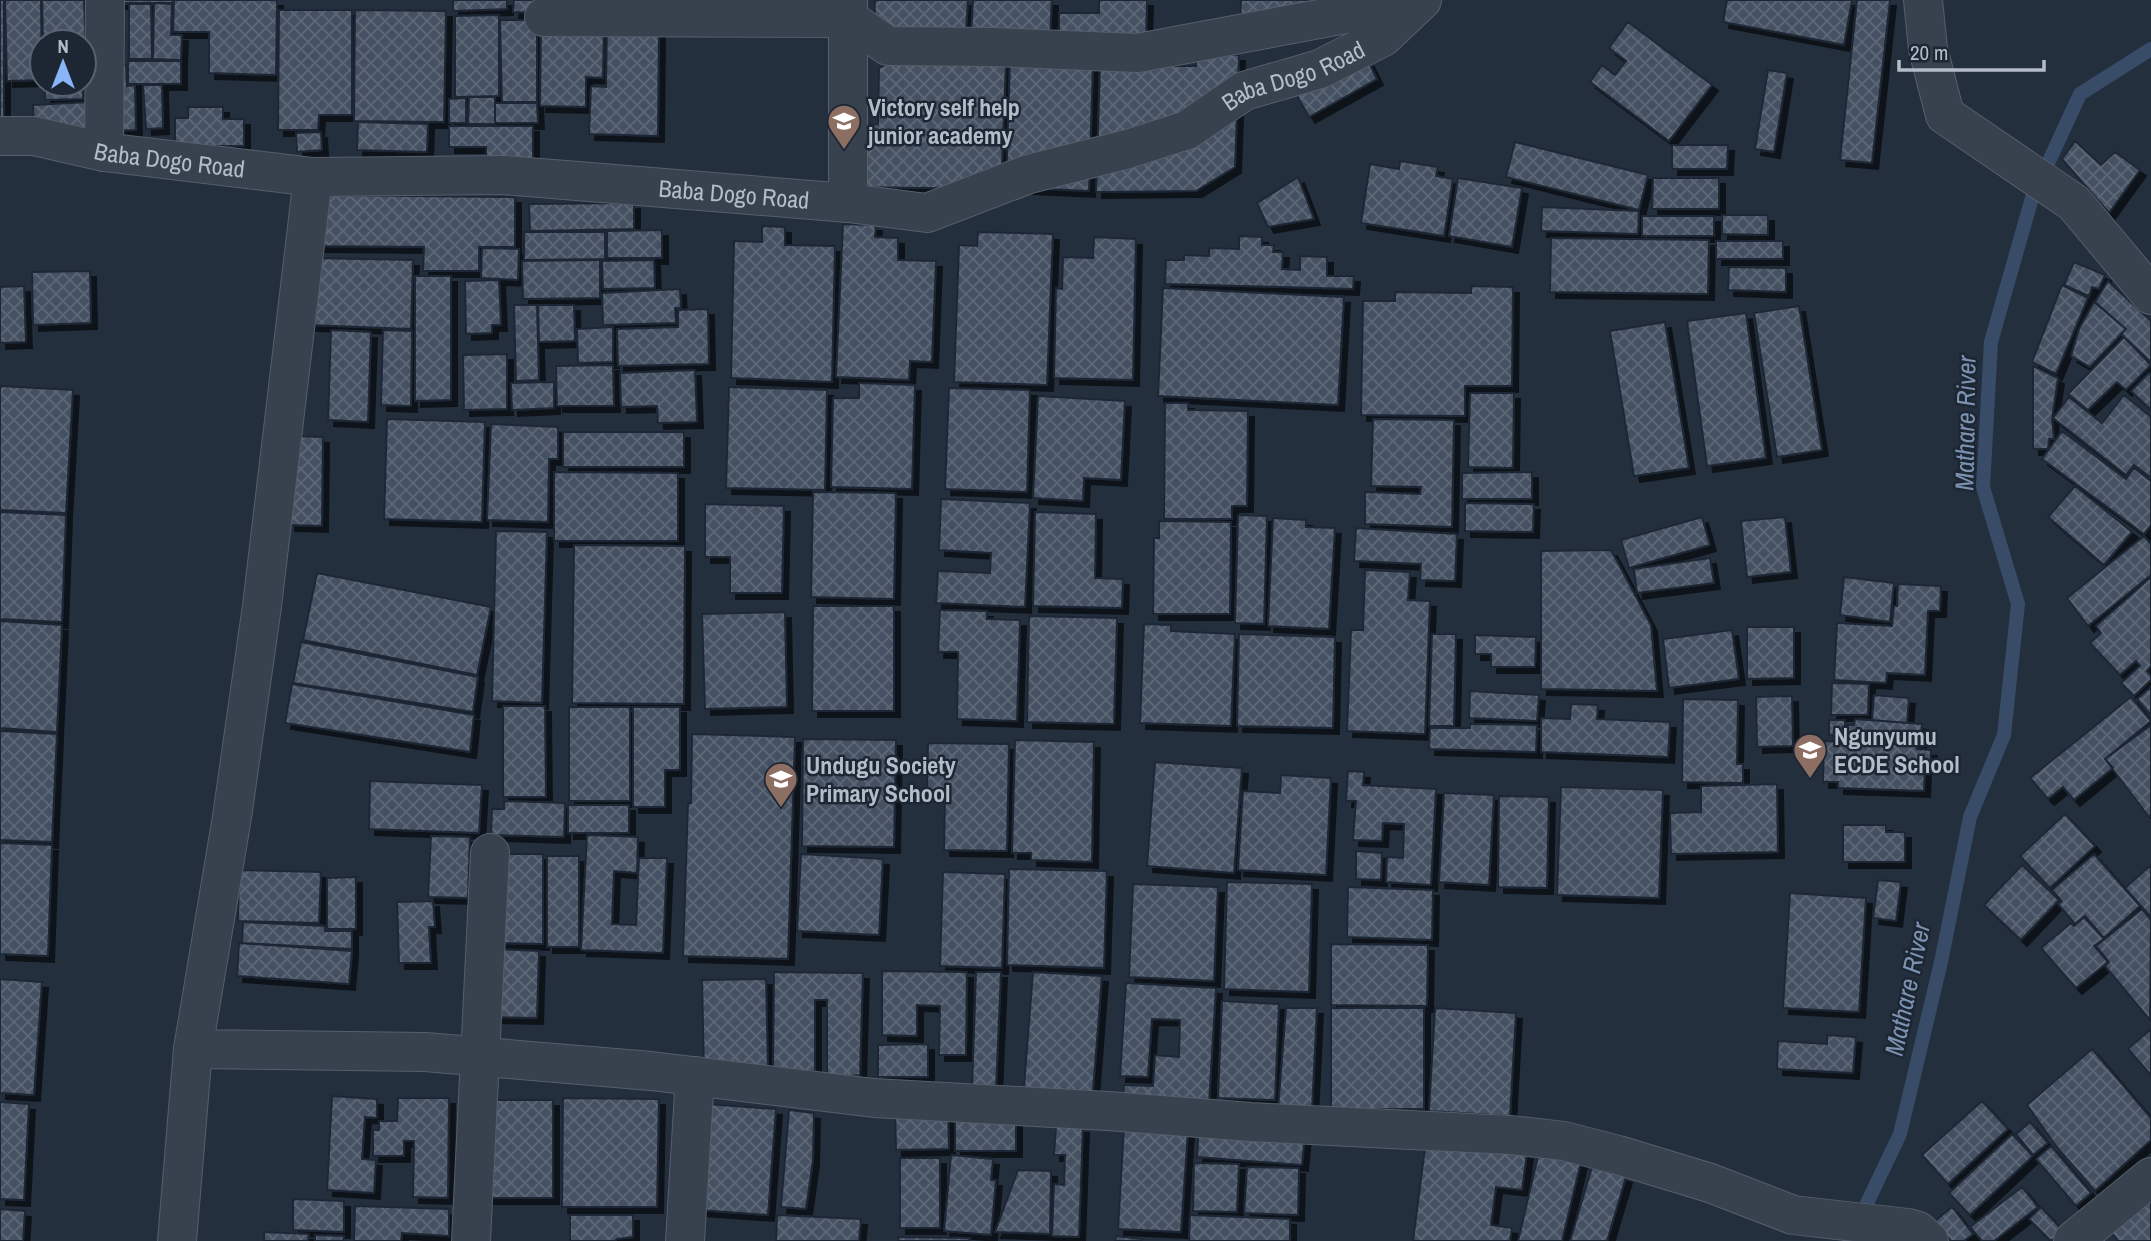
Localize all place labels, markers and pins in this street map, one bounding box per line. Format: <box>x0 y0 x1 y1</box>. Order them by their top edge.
place label: Victory self help junior academy <box>867 91 1020 151</box>
school or university icon: Victory self help junior academy <box>825 102 863 151</box>
place label: Ngunyumu ECDE School <box>1834 720 1960 780</box>
school or university icon: Ngunyumu ECDE School <box>1791 731 1829 780</box>
place label: Undugu Society Primary School <box>806 749 956 809</box>
school or university icon: Undugu Society Primary School <box>762 760 800 809</box>

